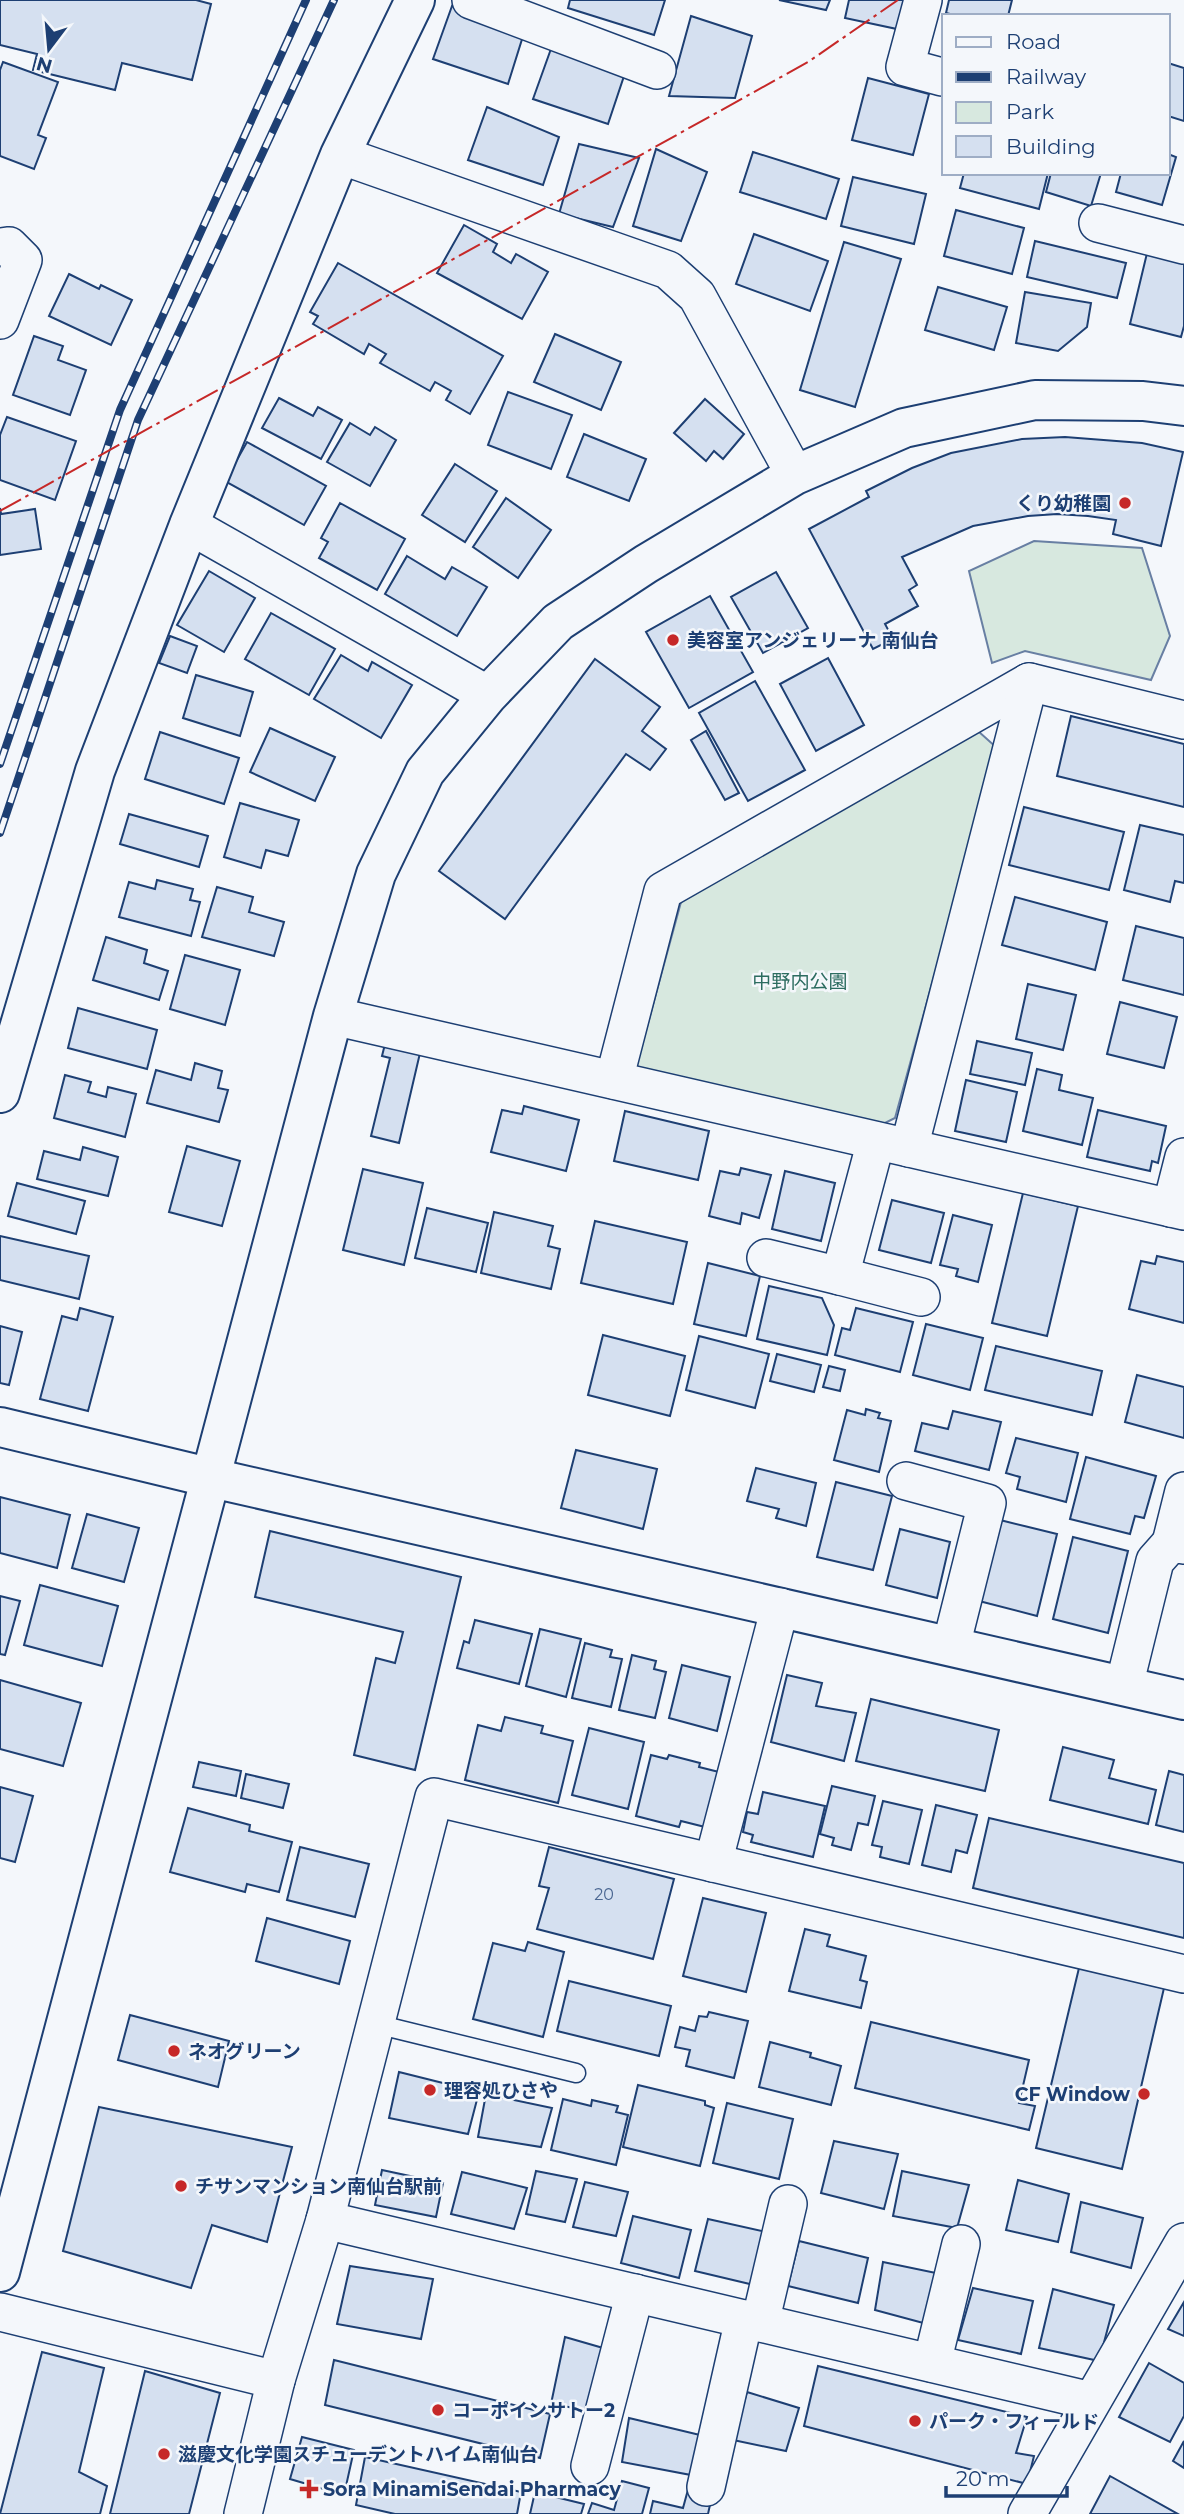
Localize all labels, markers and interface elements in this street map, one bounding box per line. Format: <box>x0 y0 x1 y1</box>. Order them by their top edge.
north arrow <box>14 14 84 84</box>
legend <box>942 14 1170 175</box>
text: Road <box>1006 29 1061 54</box>
text: N <box>34 52 55 78</box>
text: Railway <box>1006 64 1087 89</box>
text: Park <box>1006 99 1054 124</box>
text: Building <box>1006 134 1096 159</box>
place label: くり幼稚園 <box>1016 492 1111 515</box>
marker: くり幼稚園 <box>1117 495 1133 511</box>
place label: 美容室アンジェリーナ 南仙台 <box>687 629 939 652</box>
marker: 美容室アンジェリーナ 南仙台 <box>665 632 681 648</box>
park label: 中野内公園 <box>752 970 848 993</box>
house number: 20 <box>594 1885 614 1904</box>
place label: ネオグリーン <box>188 2040 301 2063</box>
marker: ネオグリーン <box>166 2043 182 2059</box>
place label: 理容処ひさや <box>444 2079 558 2102</box>
marker: 理容処ひさや <box>422 2082 438 2098</box>
place label: CF Window <box>1015 2083 1130 2106</box>
marker: CF Window <box>1136 2086 1152 2102</box>
place label: チサンマンション南仙台駅前 <box>195 2175 442 2198</box>
marker: チサンマンション南仙台駅前 <box>173 2178 189 2194</box>
place label: コーポインサトー2 <box>452 2399 615 2422</box>
marker: コーポインサトー2 <box>430 2402 446 2418</box>
place label: パーク・フィールド <box>929 2410 1099 2433</box>
marker: パーク・フィールド <box>907 2413 923 2429</box>
place label: 滋慶文化学園スチューデントハイム南仙台 <box>178 2443 538 2466</box>
marker: 滋慶文化学園スチューデントハイム南仙台 <box>156 2446 172 2462</box>
scale bar <box>946 2454 1067 2498</box>
text: 20 m <box>956 2466 1010 2491</box>
place label: Sora MinamiSendai Pharmacy <box>323 2478 622 2501</box>
marker: Sora MinamiSendai Pharmacy <box>301 2481 317 2497</box>

